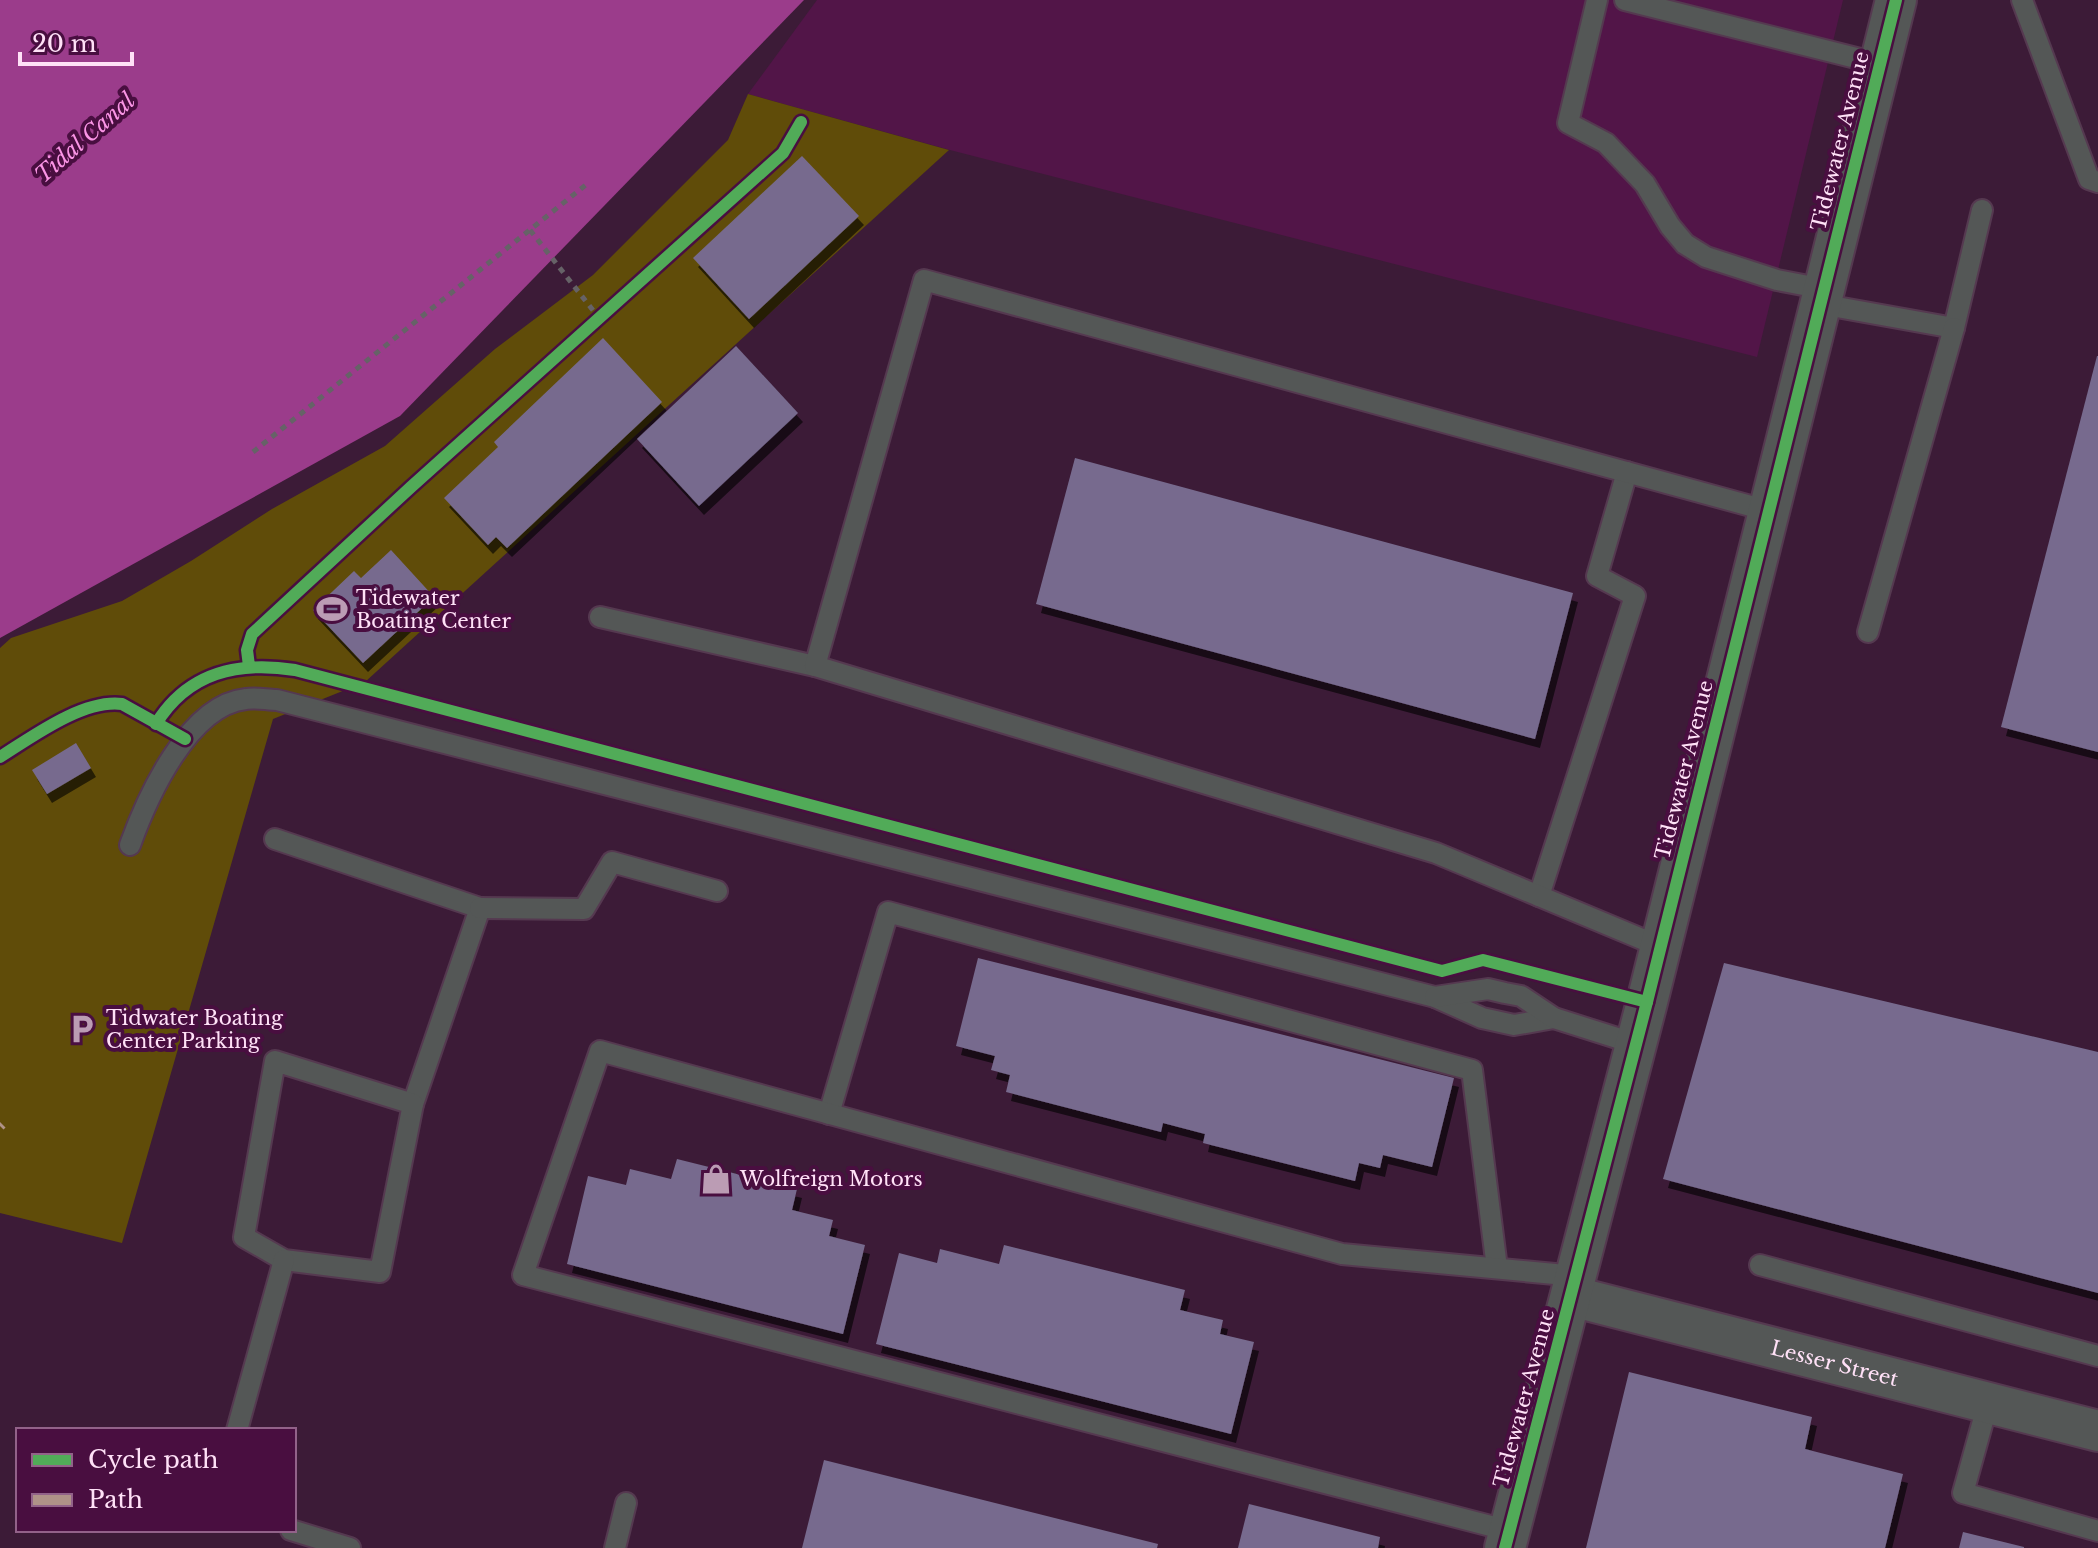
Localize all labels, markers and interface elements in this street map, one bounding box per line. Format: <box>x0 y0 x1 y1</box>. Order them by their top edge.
scale bar <box>20 16 132 66</box>
text: 20 m <box>32 29 97 58</box>
street label: Tidewater Avenue <box>1806 49 1874 233</box>
water label: Tidal Canal <box>30 87 141 189</box>
place label: Tidewater Boating Center <box>356 586 511 633</box>
sports icon: Tidewater Boating Center <box>315 592 349 626</box>
street label: Tidewater Avenue <box>1650 678 1718 862</box>
place label: Tidwater Boating Center Parking <box>106 1006 284 1053</box>
parking icon: Tidwater Boating Center Parking <box>65 1012 99 1046</box>
shop icon: Wolfreign Motors <box>699 1162 733 1196</box>
place label: Wolfreign Motors <box>739 1167 922 1191</box>
street label: Tidewater Avenue <box>1489 1306 1559 1490</box>
street label: Lesser Street <box>1768 1336 1901 1391</box>
legend <box>16 1428 296 1532</box>
text: Cycle path <box>88 1445 219 1474</box>
text: Path <box>88 1485 143 1514</box>

